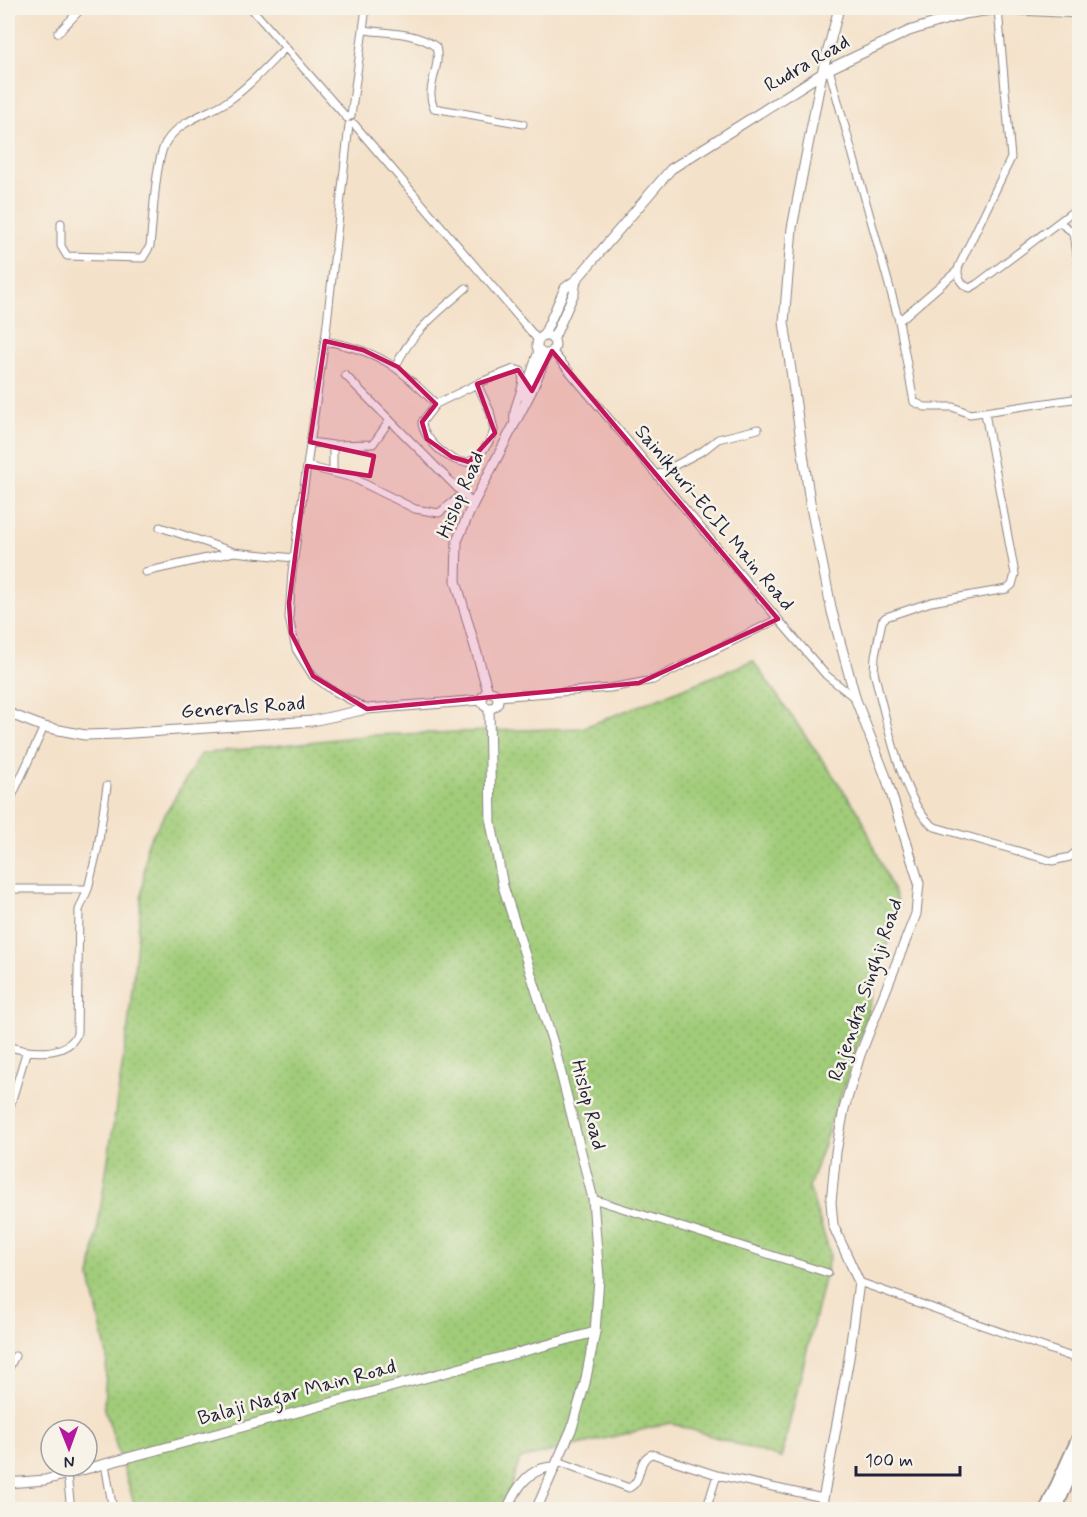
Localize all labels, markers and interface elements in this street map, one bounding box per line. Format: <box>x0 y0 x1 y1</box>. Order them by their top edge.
street label: Rudra Road <box>759 29 855 99</box>
street label: Sainikpuri-ECIL Main Road <box>628 419 800 617</box>
street label: Hislop Road <box>431 447 491 543</box>
street label: Generals Road <box>180 690 306 726</box>
street label: Rajendra Singhji Road <box>822 895 912 1086</box>
street label: Hislop Road <box>564 1057 612 1153</box>
street label: Balaji Nagar Main Road <box>195 1353 400 1434</box>
north arrow <box>39 1418 99 1478</box>
scale bar <box>856 1439 960 1477</box>
text: 100 m <box>865 1449 913 1473</box>
text: N <box>64 1451 75 1472</box>

